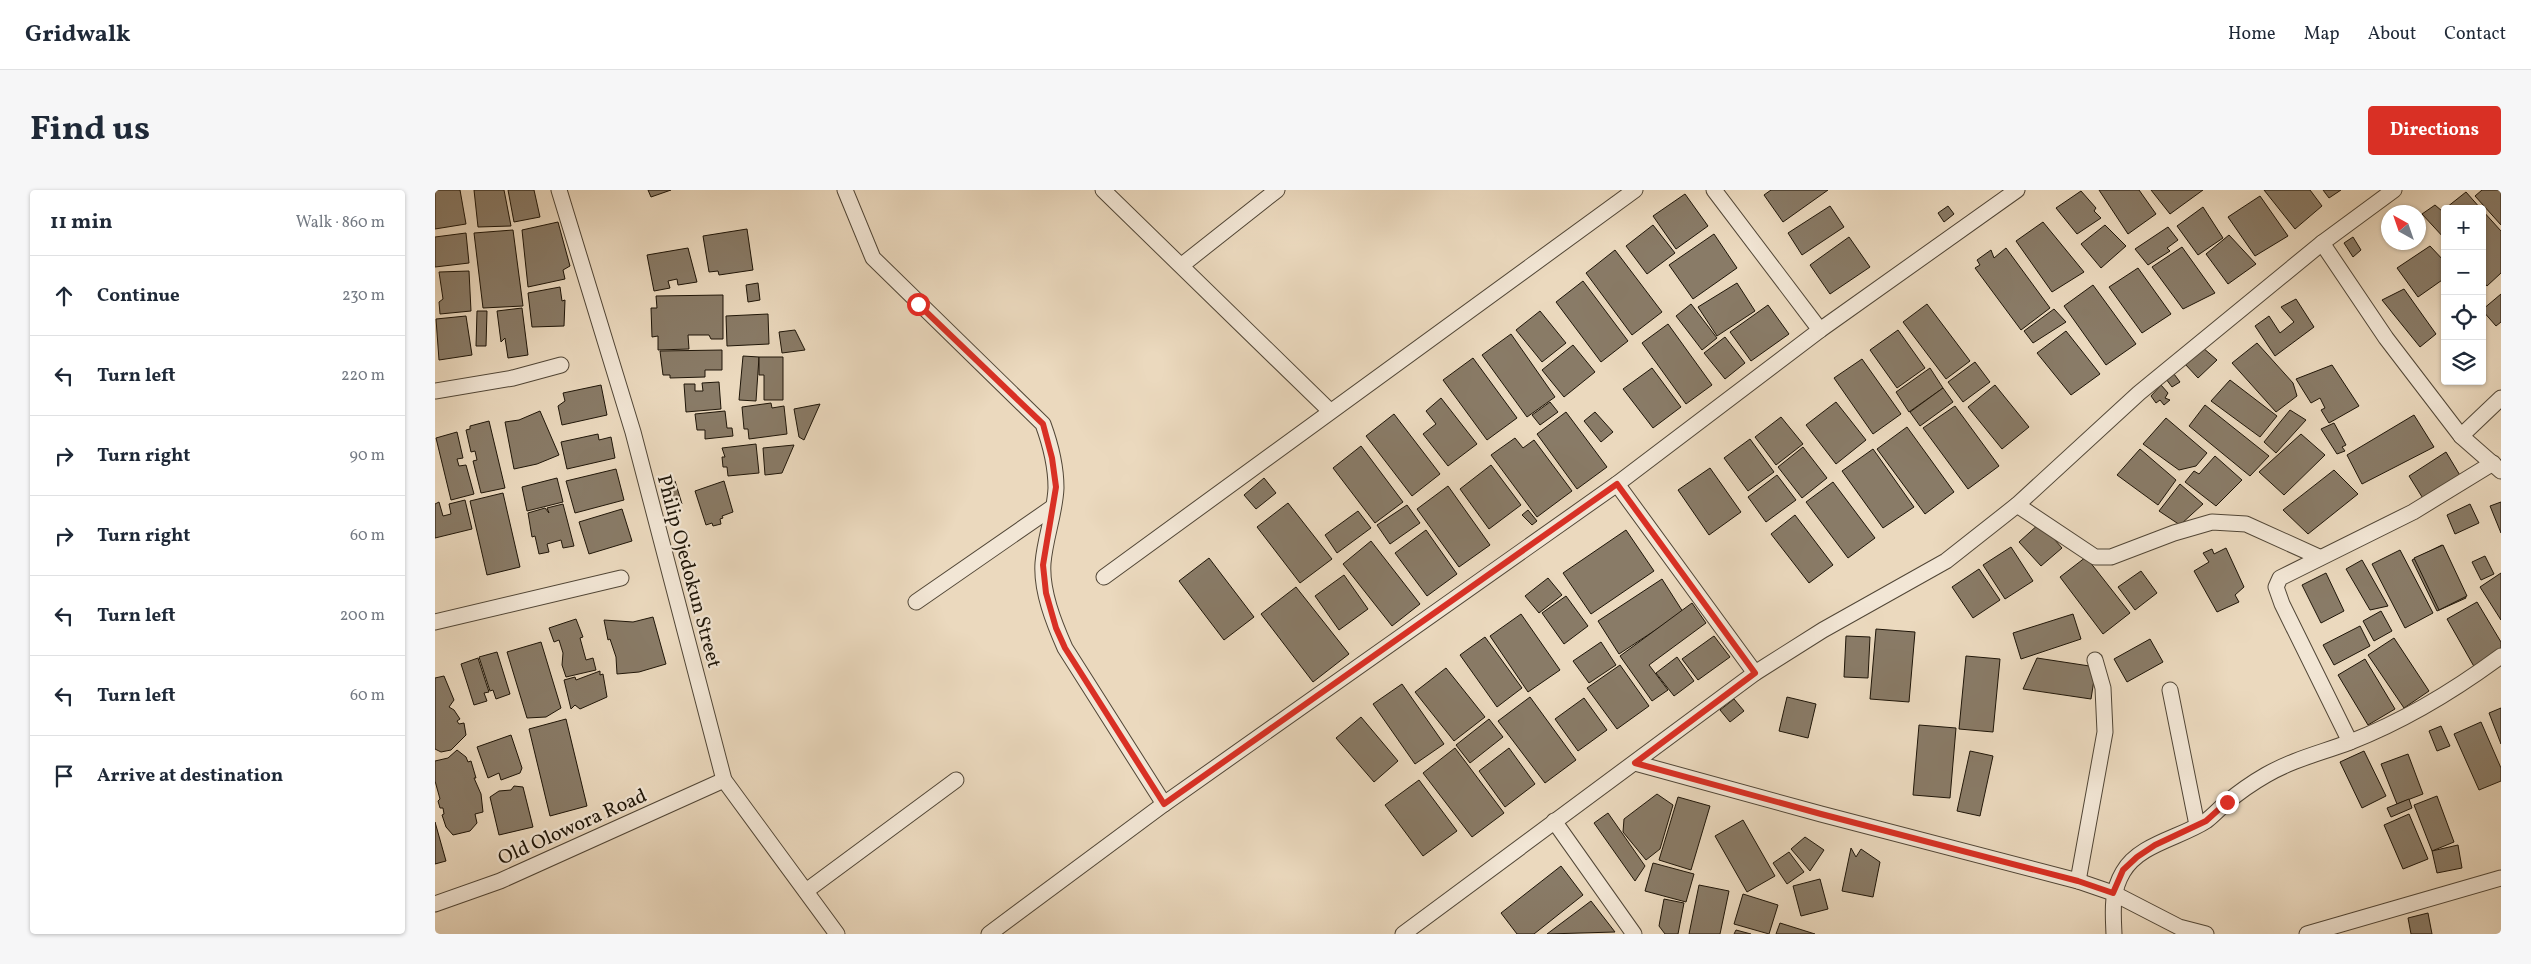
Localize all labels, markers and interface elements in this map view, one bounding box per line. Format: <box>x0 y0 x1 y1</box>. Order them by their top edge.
text: Gridwalk <box>25 18 131 52</box>
text: Home <box>2228 22 2276 47</box>
text: Map <box>2304 22 2340 47</box>
text: About <box>2368 22 2416 47</box>
text: Contact <box>2444 22 2506 47</box>
text: Find us <box>30 106 150 154</box>
button: Directions <box>2368 106 2501 155</box>
north arrow <box>2381 205 2426 250</box>
map controls <box>2441 205 2486 385</box>
button: + <box>2441 205 2486 250</box>
text: 11 min <box>50 208 113 237</box>
text: Walk · 860 m <box>296 212 385 234</box>
button: − <box>2441 250 2486 295</box>
icon: ahead <box>50 282 78 310</box>
text: Continue <box>97 283 180 309</box>
text: 230 m <box>342 285 385 307</box>
route start <box>907 293 930 316</box>
button: locate <box>2441 295 2486 340</box>
button: layers <box>2441 340 2486 385</box>
icon: left <box>50 362 78 390</box>
text: Turn left <box>97 363 176 389</box>
text: 220 m <box>341 365 385 387</box>
icon: right <box>50 442 78 470</box>
text: Turn right <box>97 443 190 469</box>
text: 90 m <box>349 445 385 467</box>
street label: Philip Ojedokun Street <box>649 472 727 671</box>
icon: right <box>50 522 78 550</box>
text: Turn right <box>97 523 190 549</box>
text: 60 m <box>350 525 385 547</box>
icon: left <box>50 602 78 630</box>
text: Turn left <box>97 603 176 629</box>
text: 200 m <box>340 605 385 627</box>
icon: left <box>50 682 78 710</box>
text: Turn left <box>97 683 176 709</box>
text: 60 m <box>350 685 385 707</box>
icon: arrive <box>50 762 78 790</box>
text: Arrive at destination <box>97 763 283 789</box>
street label: Old Olowora Road <box>494 782 652 873</box>
route end <box>2216 791 2239 814</box>

